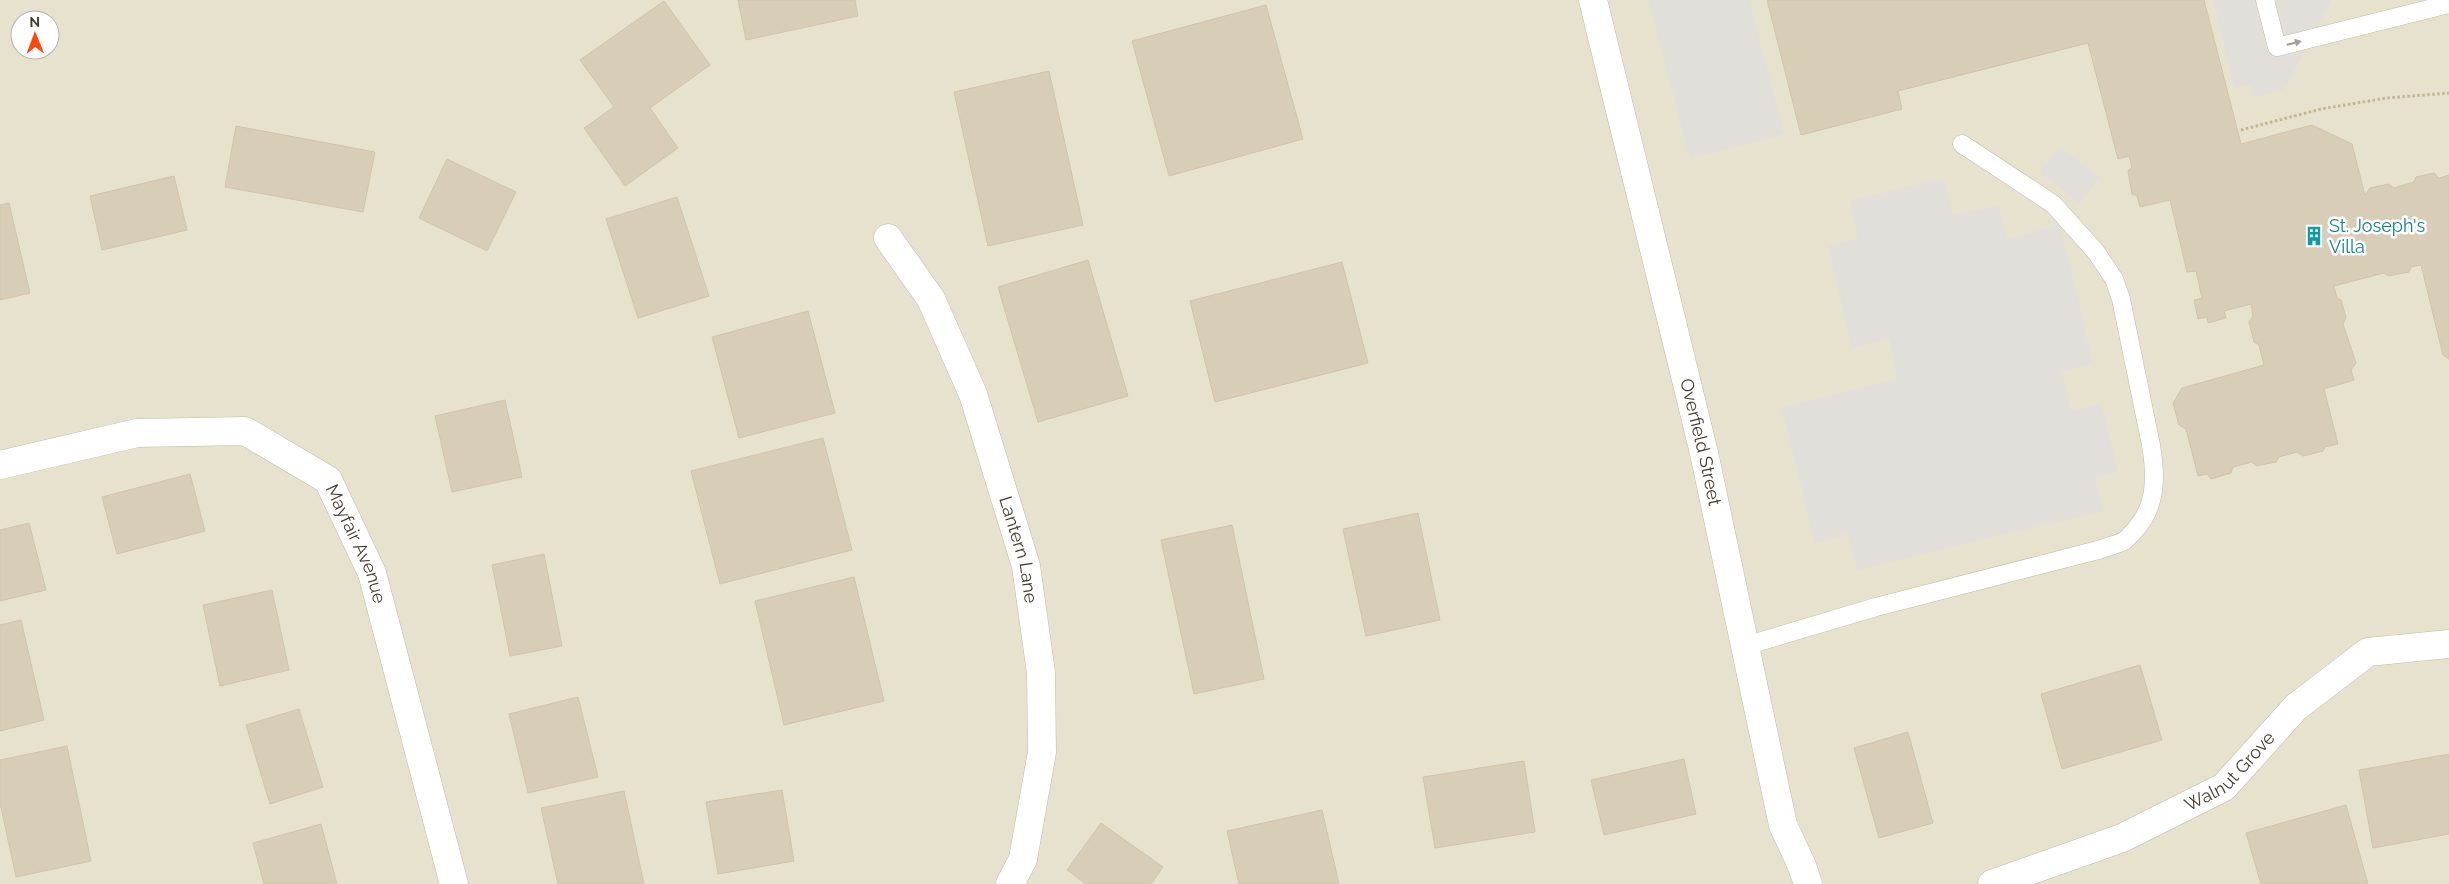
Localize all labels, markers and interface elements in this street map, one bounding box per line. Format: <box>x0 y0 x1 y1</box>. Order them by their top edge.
north arrow <box>10 10 60 60</box>
text: N <box>29 14 40 30</box>
one-way arrow <box>2286 39 2301 47</box>
place label: St. Joseph's Villa <box>2329 215 2426 257</box>
building icon: St. Joseph's Villa <box>2303 225 2325 247</box>
street label: Overfield Street <box>1676 376 1726 508</box>
street label: Mayfair Avenue <box>322 481 391 606</box>
street label: Lantern Lane <box>995 493 1042 605</box>
street label: Walnut Grove <box>2181 727 2279 815</box>

